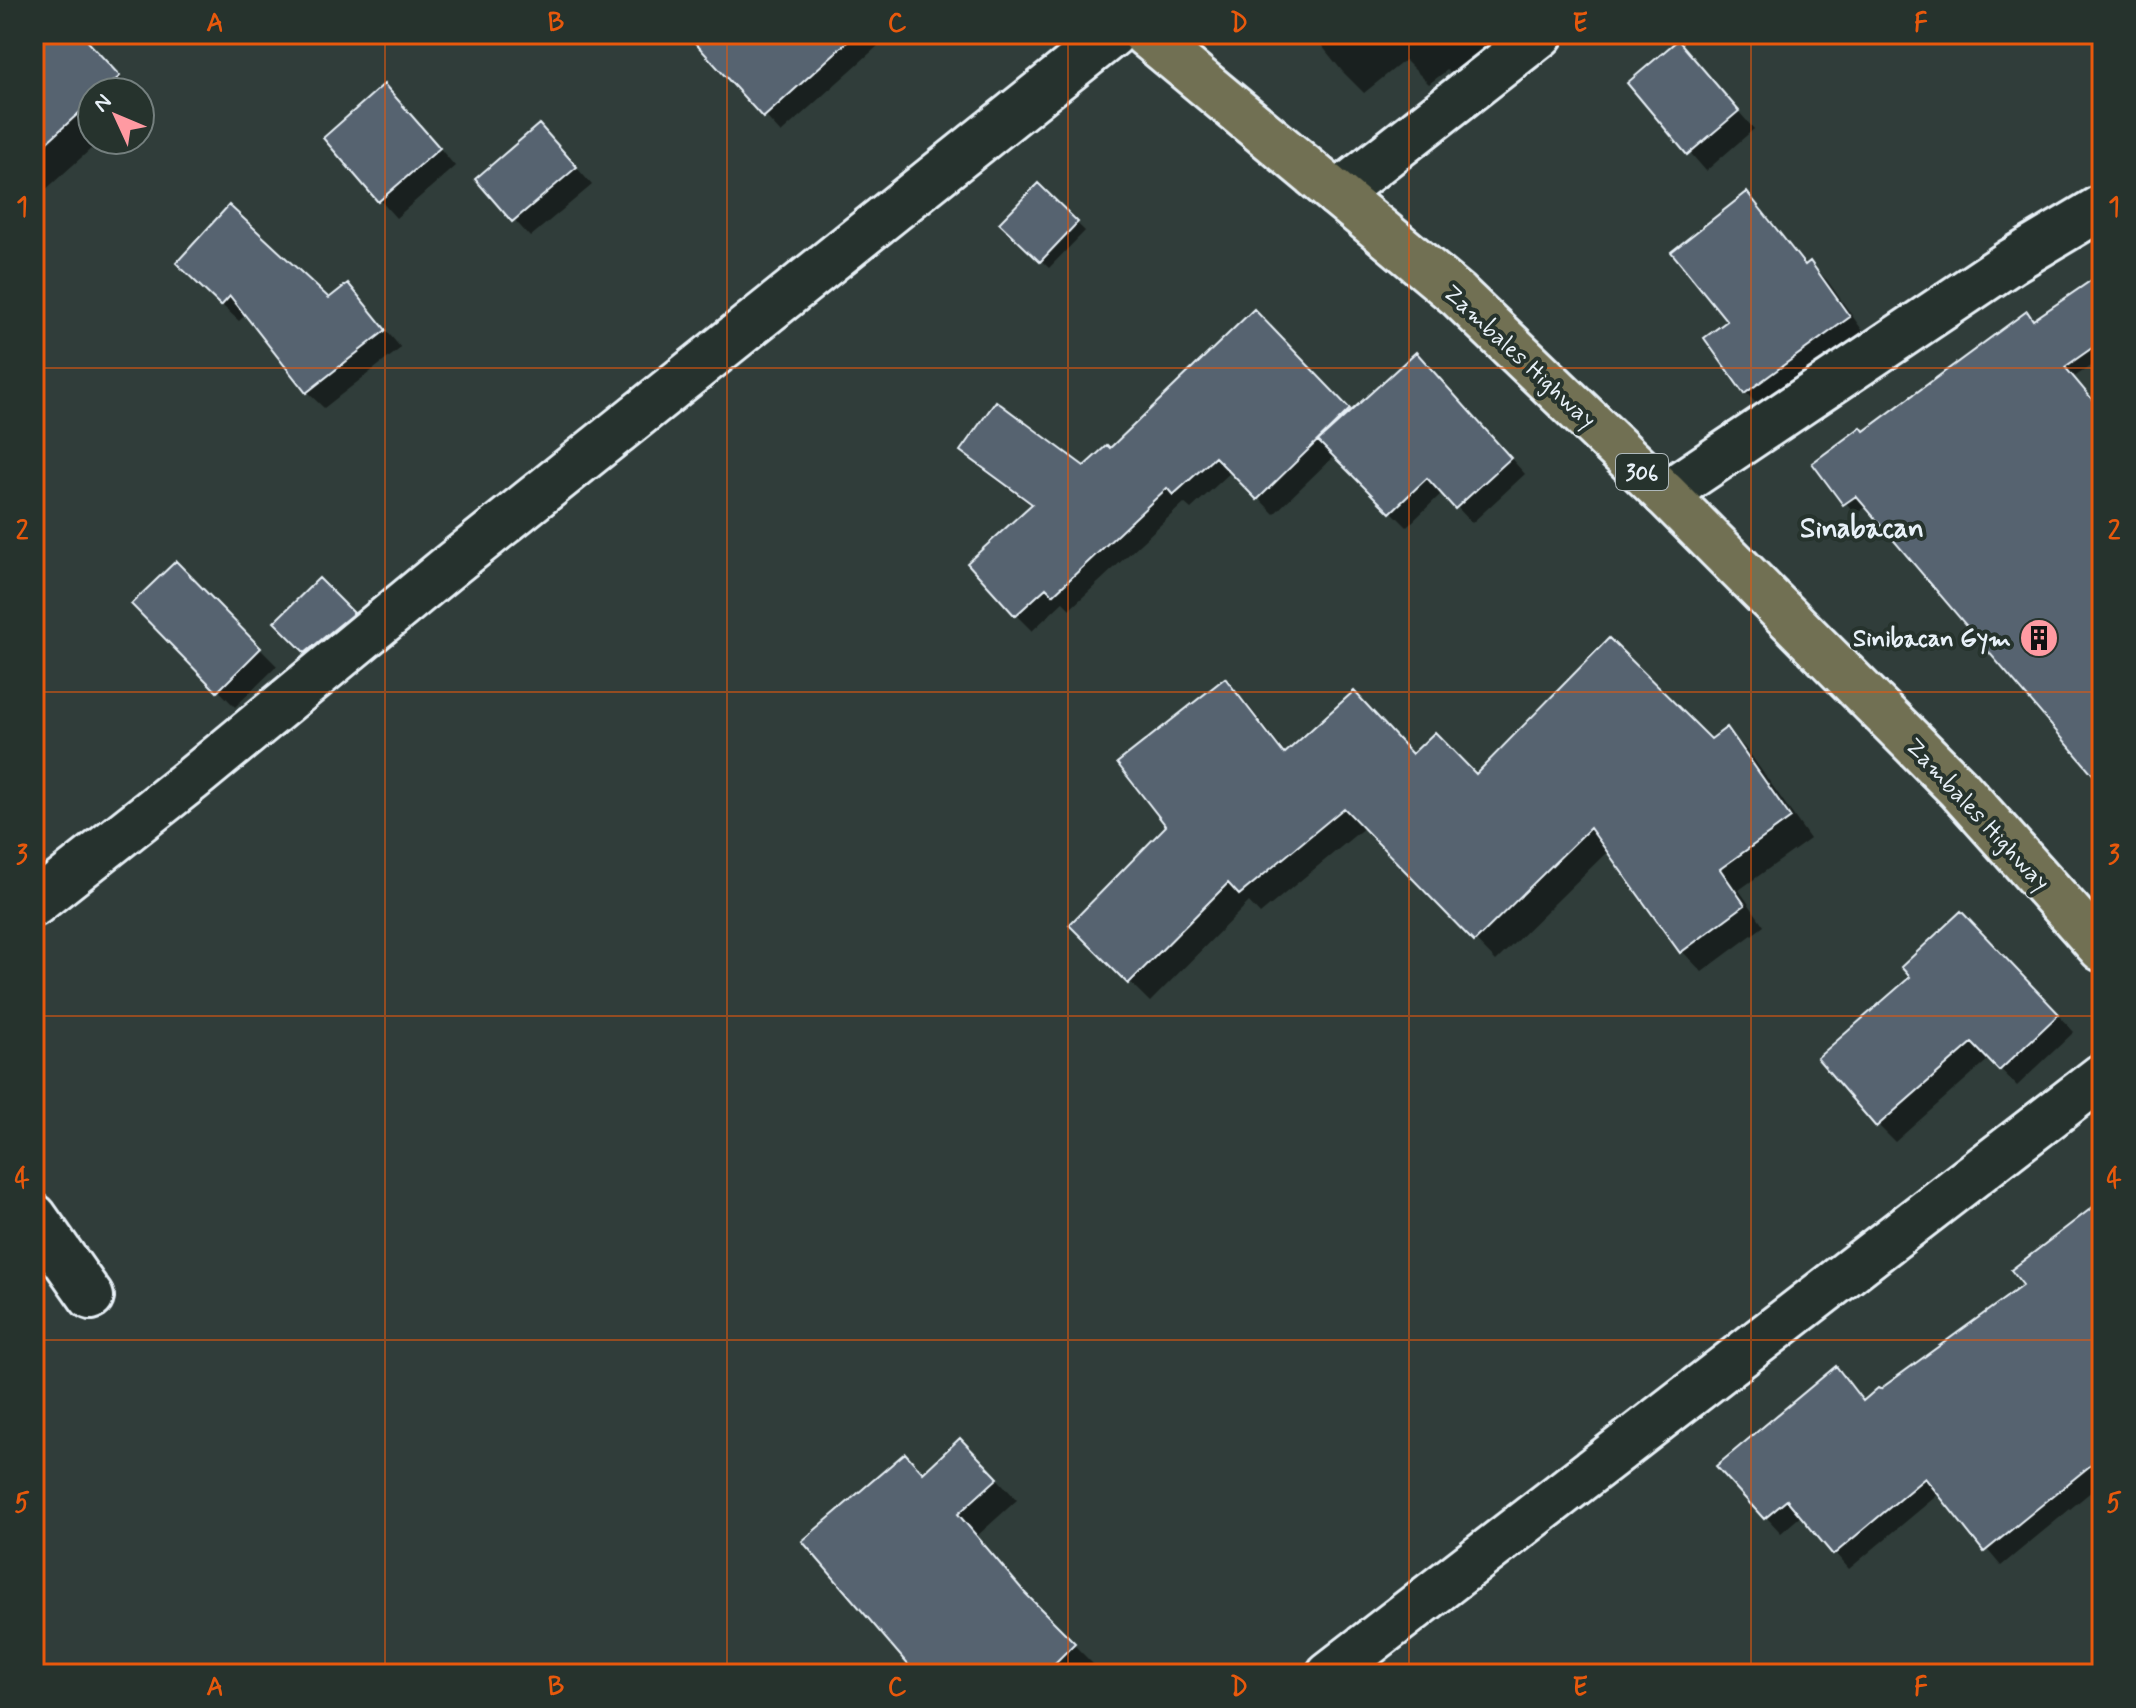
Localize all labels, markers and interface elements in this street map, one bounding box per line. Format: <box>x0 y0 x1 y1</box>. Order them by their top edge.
text: A <box>206 7 224 41</box>
text: B <box>548 7 564 41</box>
text: C <box>888 7 907 41</box>
text: D <box>1230 7 1248 41</box>
text: E <box>1572 7 1588 41</box>
text: F <box>1914 7 1928 41</box>
north arrow <box>76 76 156 156</box>
text: N <box>88 88 118 118</box>
text: 1 <box>16 191 28 225</box>
text: 1 <box>2108 191 2120 225</box>
street label: Zambales Highway <box>1436 278 1602 436</box>
road number: 306 <box>1616 454 1668 490</box>
district label: Sinabacan <box>1800 511 1924 548</box>
text: 2 <box>16 515 29 549</box>
text: 2 <box>2108 515 2121 549</box>
building icon: Sinibacan Gym <box>2018 617 2060 659</box>
place label: Sinibacan Gym <box>1853 624 2011 655</box>
street label: Zambales Highway <box>1898 732 2056 898</box>
text: 3 <box>16 839 28 873</box>
text: 3 <box>2108 839 2120 873</box>
text: 4 <box>14 1163 30 1197</box>
text: 4 <box>2106 1163 2122 1197</box>
text: 5 <box>14 1487 30 1521</box>
text: 5 <box>2106 1487 2122 1521</box>
text: A <box>206 1671 224 1705</box>
text: B <box>548 1671 564 1705</box>
text: C <box>888 1671 907 1705</box>
text: D <box>1230 1671 1248 1705</box>
text: E <box>1572 1671 1588 1705</box>
text: F <box>1914 1671 1928 1705</box>

